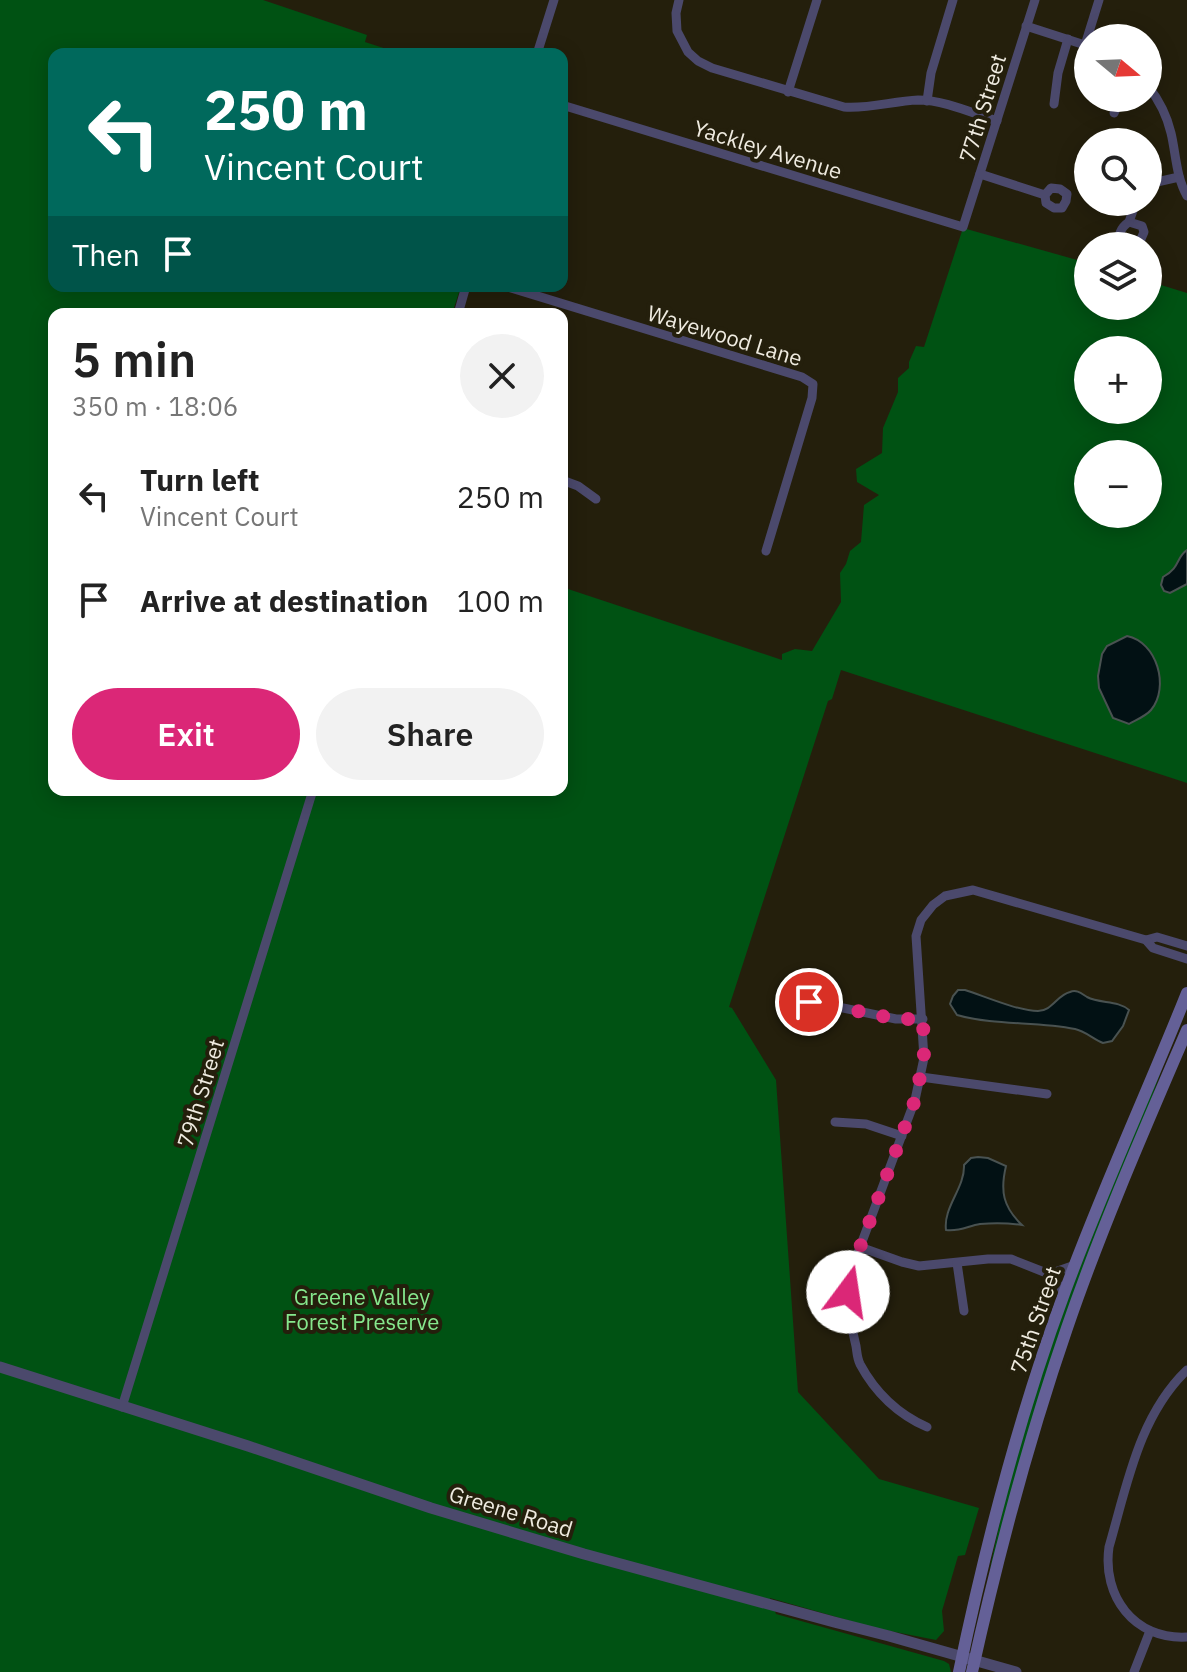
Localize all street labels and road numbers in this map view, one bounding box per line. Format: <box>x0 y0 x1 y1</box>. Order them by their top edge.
street label: 77th Street <box>952 50 1012 166</box>
street label: Yackley Avenue <box>690 113 846 185</box>
street label: Wayewood Lane <box>644 298 806 372</box>
street label: 79th Street <box>170 1035 230 1151</box>
street label: 75th Street <box>1003 1262 1067 1378</box>
street label: Greene Road <box>446 1478 576 1544</box>

